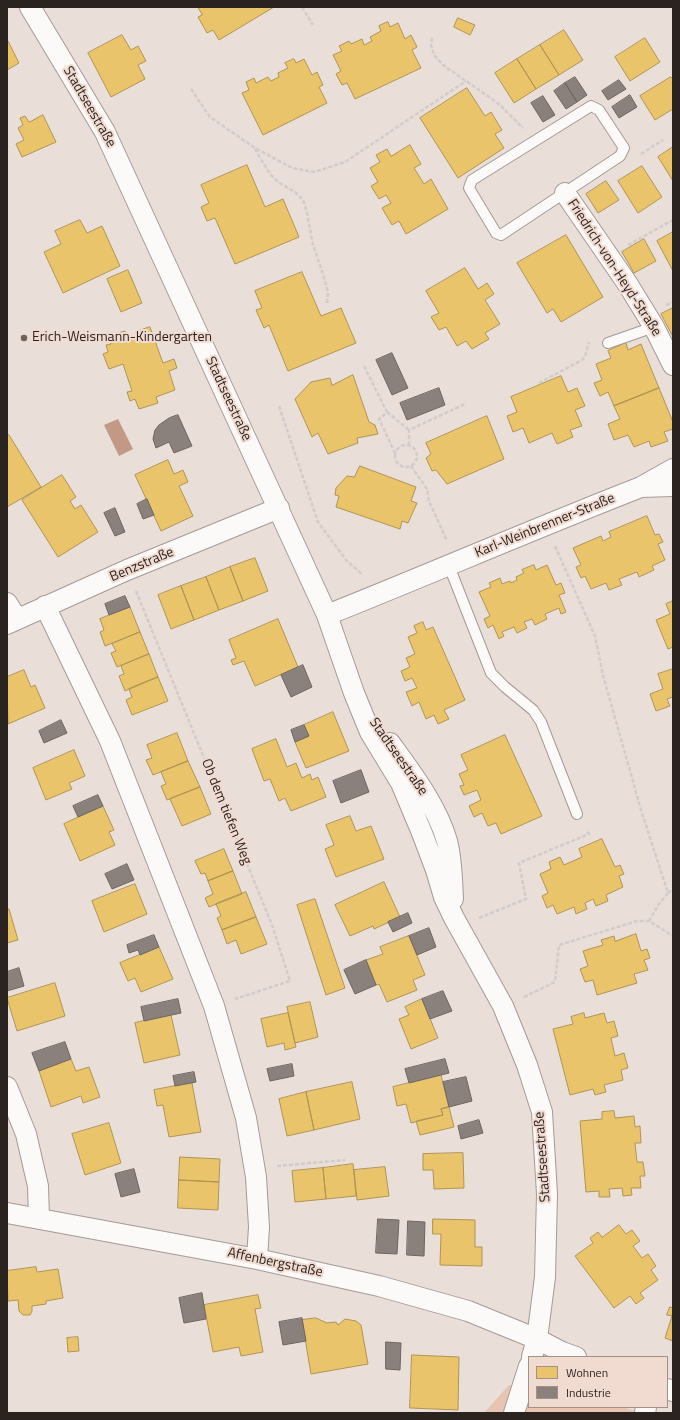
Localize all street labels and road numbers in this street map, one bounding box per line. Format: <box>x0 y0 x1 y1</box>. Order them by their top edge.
street label: Stadtseestraße <box>59 64 119 150</box>
street label: Friedrich-von-Heyd-Straße <box>563 196 665 340</box>
street label: Stadtseestraße <box>201 354 255 444</box>
street label: Karl-Weinbrenner-Straße <box>473 490 617 562</box>
street label: Benzstraße <box>107 544 177 586</box>
street label: Stadtseestraße <box>365 715 431 799</box>
street label: Ob dem tiefen Weg <box>197 757 255 867</box>
street label: Stadtseestraße <box>531 1111 555 1203</box>
street label: Affenbergstraße <box>226 1245 324 1281</box>

